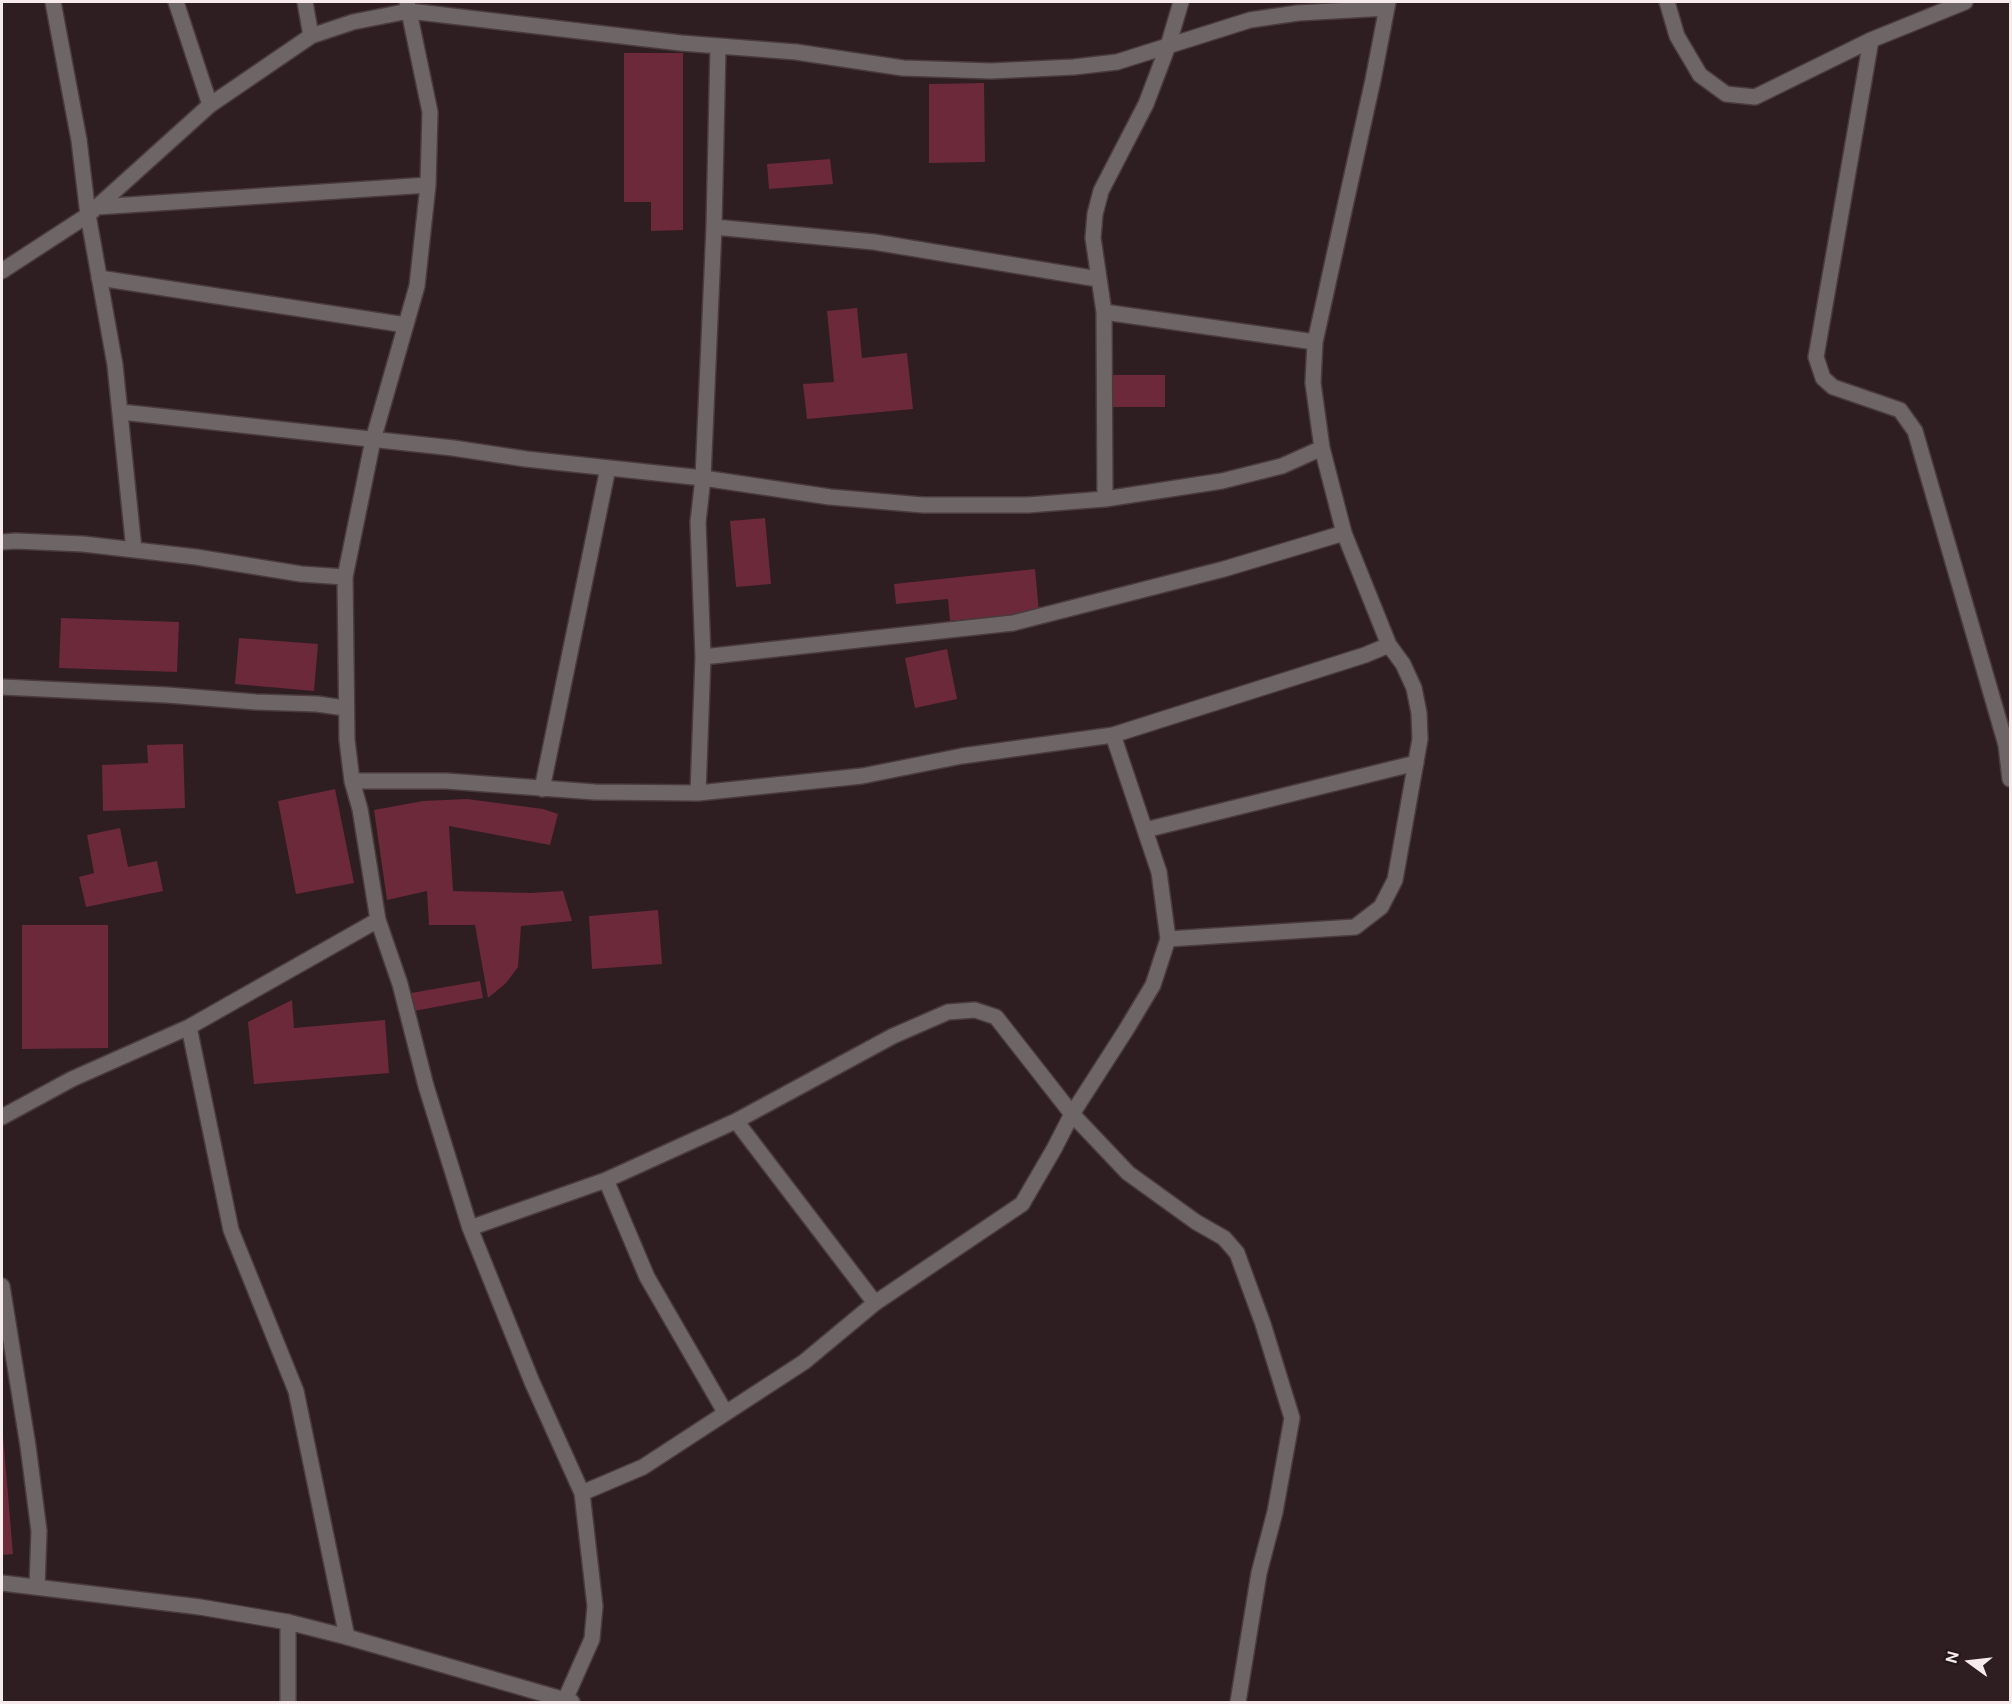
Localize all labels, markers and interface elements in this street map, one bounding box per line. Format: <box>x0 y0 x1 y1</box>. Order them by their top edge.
north arrow <box>1940 1632 2000 1692</box>
text: N <box>1940 1649 1964 1666</box>

